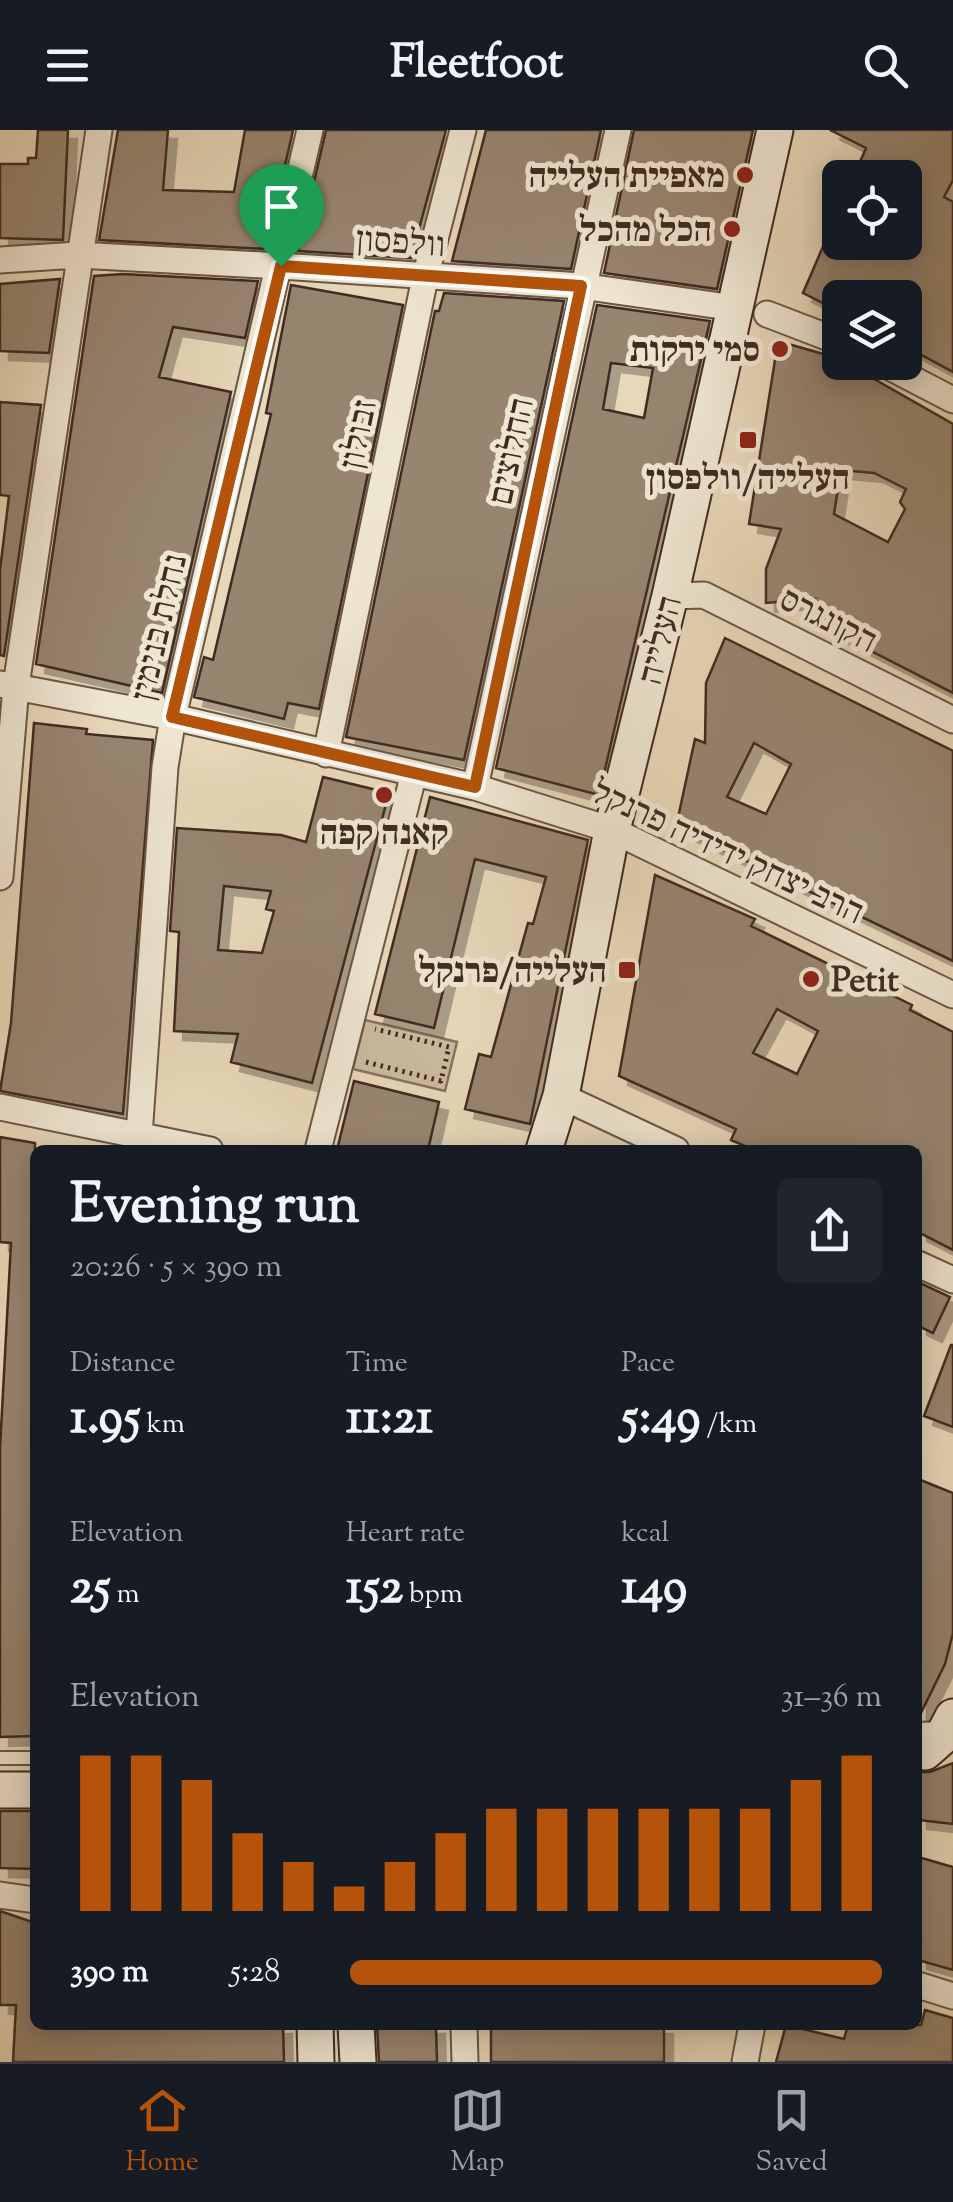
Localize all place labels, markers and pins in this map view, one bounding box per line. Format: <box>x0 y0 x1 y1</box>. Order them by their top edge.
place label: מאפיית העלייה <box>528 153 725 204</box>
pin <box>239 164 324 267</box>
marker: מאפיית העלייה <box>734 164 756 186</box>
place label: הכל מהכל <box>579 207 712 258</box>
marker: הכל מהכל <box>721 218 743 240</box>
place label: סמי ירקות <box>630 327 760 378</box>
marker: סמי ירקות <box>769 338 791 360</box>
marker: העלייה/וולפסון <box>737 429 759 451</box>
place label: העלייה/וולפסון <box>646 455 850 506</box>
marker: קאנה קפה <box>373 784 395 806</box>
place label: קאנה קפה <box>320 810 448 861</box>
place label: העלייה/פרנקל <box>418 948 607 999</box>
place label: Petit <box>831 957 899 1008</box>
marker: העלייה/פרנקל <box>616 959 638 981</box>
marker: Petit <box>800 968 822 990</box>

